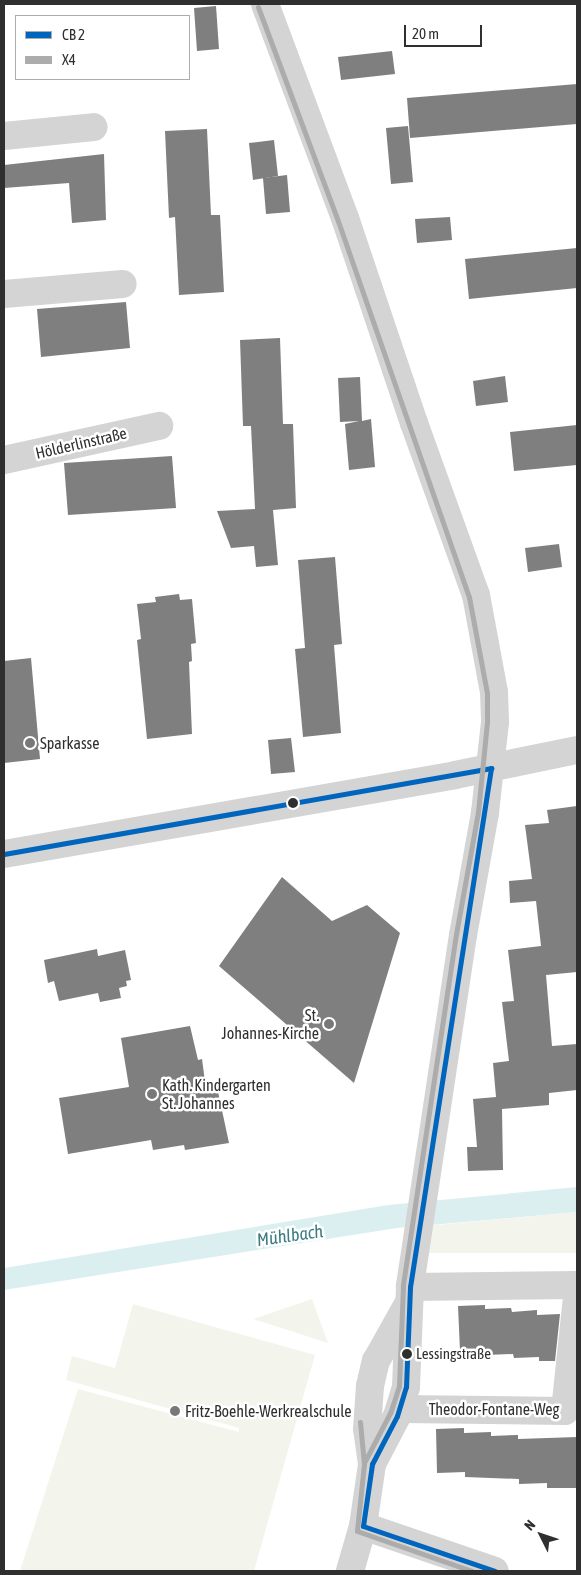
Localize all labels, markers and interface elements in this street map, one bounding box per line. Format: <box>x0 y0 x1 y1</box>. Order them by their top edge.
legend <box>15 15 190 80</box>
scale bar <box>406 15 484 47</box>
text: 20 m <box>412 25 439 42</box>
text: CB 2 <box>62 26 85 43</box>
text: X4 <box>62 51 76 68</box>
street label: Hölderlinstraße <box>34 423 128 463</box>
place label: Sparkasse <box>40 733 100 753</box>
marker: Sparkasse <box>24 737 36 749</box>
unlabelled marker <box>288 798 298 808</box>
place label: St. Johannes-Kirche <box>222 1005 319 1043</box>
marker: St. Johannes-Kirche <box>323 1018 335 1030</box>
place label: Kath. Kindergarten St. Johannes <box>162 1075 271 1113</box>
marker: Kath. Kindergarten St. Johannes <box>146 1088 158 1100</box>
water label: Mühlbach <box>256 1221 324 1251</box>
place label: Lessingstraße <box>416 1345 491 1363</box>
marker: Lessingstraße <box>402 1349 412 1359</box>
street label: Theodor-Fontane-Weg <box>429 1399 559 1419</box>
place label: Fritz-Boehle-Werkrealschule <box>185 1401 352 1421</box>
marker: Fritz-Boehle-Werkrealschule <box>169 1405 181 1417</box>
north arrow <box>516 1510 566 1560</box>
text: N <box>521 1517 538 1534</box>

